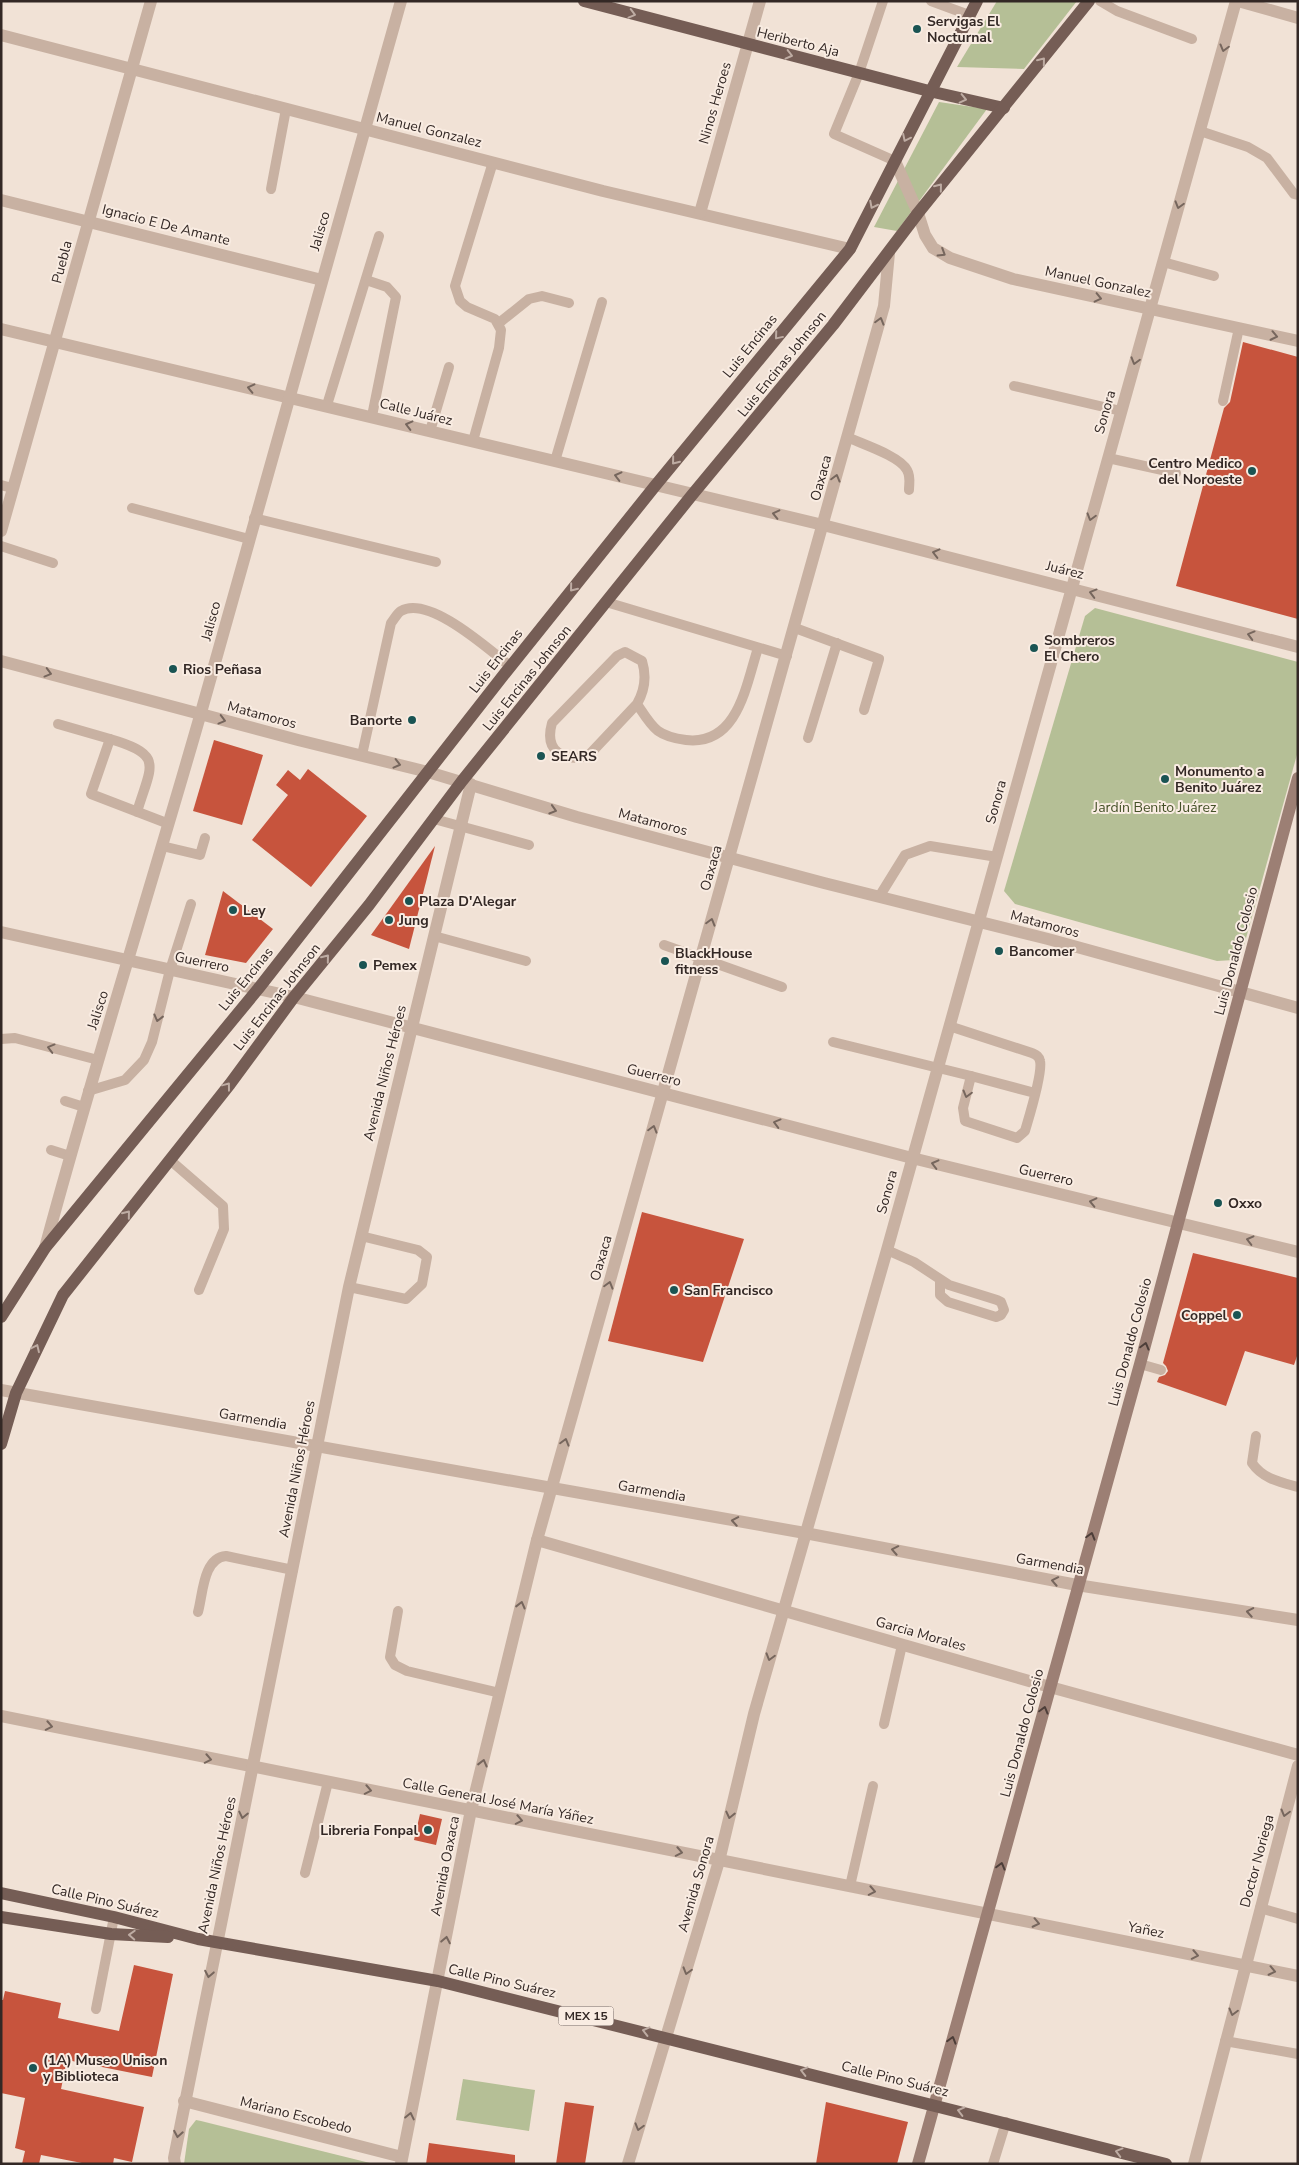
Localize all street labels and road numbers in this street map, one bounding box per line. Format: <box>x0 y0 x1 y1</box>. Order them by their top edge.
street label: Heriberto Aja <box>755 23 841 61</box>
street label: Ninos Heroes <box>694 59 736 146</box>
street label: Manuel Gonzalez <box>374 108 484 152</box>
street label: Ignacio E De Amante <box>100 200 232 250</box>
street label: Jalisco <box>305 209 335 254</box>
street label: Puebla <box>47 238 77 286</box>
street label: Manuel Gonzalez <box>1043 261 1153 303</box>
street label: Luis Encinas Johnson <box>733 307 831 421</box>
street label: Luis Encinas <box>718 310 782 382</box>
street label: Sonora <box>1090 388 1120 436</box>
street label: Calle Juárez <box>378 394 455 430</box>
street label: Oaxaca <box>806 453 836 503</box>
street label: Juárez <box>1043 556 1087 584</box>
street label: Jalisco <box>196 599 225 644</box>
street label: Luis Encinas Johnson <box>478 621 576 735</box>
street label: Luis Encinas <box>465 625 527 697</box>
street label: Matamoros <box>225 697 299 733</box>
street label: Sonora <box>981 778 1011 826</box>
street label: Matamoros <box>616 804 690 840</box>
street label: Oaxaca <box>695 843 727 893</box>
street label: Luis Donaldo Colosio <box>1210 884 1262 1017</box>
street label: Matamoros <box>1008 906 1082 942</box>
street label: Luis Encinas Johnson <box>229 939 325 1055</box>
street label: Luis Encinas <box>214 943 278 1015</box>
street label: Guerrero <box>173 947 231 977</box>
street label: Jalisco <box>82 988 113 1033</box>
street label: Avenida Niños Héroes <box>359 1003 411 1143</box>
street label: Guerrero <box>625 1059 683 1091</box>
street label: Guerrero <box>1017 1159 1075 1191</box>
street label: Sonora <box>872 1168 902 1216</box>
street label: Oaxaca <box>585 1233 617 1283</box>
street label: Luis Donaldo Colosio <box>1104 1275 1156 1408</box>
street label: Avenida Niños Héroes <box>274 1398 320 1539</box>
street label: Garmendia <box>217 1404 289 1434</box>
street label: Garmendia <box>616 1476 688 1506</box>
street label: Garmendia <box>1014 1549 1086 1579</box>
street label: Garcia Morales <box>873 1612 969 1656</box>
street label: Luis Donaldo Colosio <box>996 1666 1048 1799</box>
street label: Calle General José María Yáñez <box>401 1773 596 1829</box>
street label: Avenida Niños Héroes <box>193 1795 241 1935</box>
street label: Doctor Noriega <box>1235 1812 1279 1910</box>
street label: Avenida Oaxaca <box>426 1814 464 1918</box>
street label: Avenida Sonora <box>673 1834 719 1934</box>
street label: Calle Pino Suárez <box>49 1879 161 1923</box>
street label: Yañez <box>1125 1917 1166 1943</box>
street label: Calle Pino Suárez <box>446 1959 558 2003</box>
road number: MEX 15 <box>558 2006 614 2025</box>
street label: Calle Pino Suárez <box>839 2056 951 2102</box>
street label: Mariano Escobedo <box>238 2092 354 2138</box>

